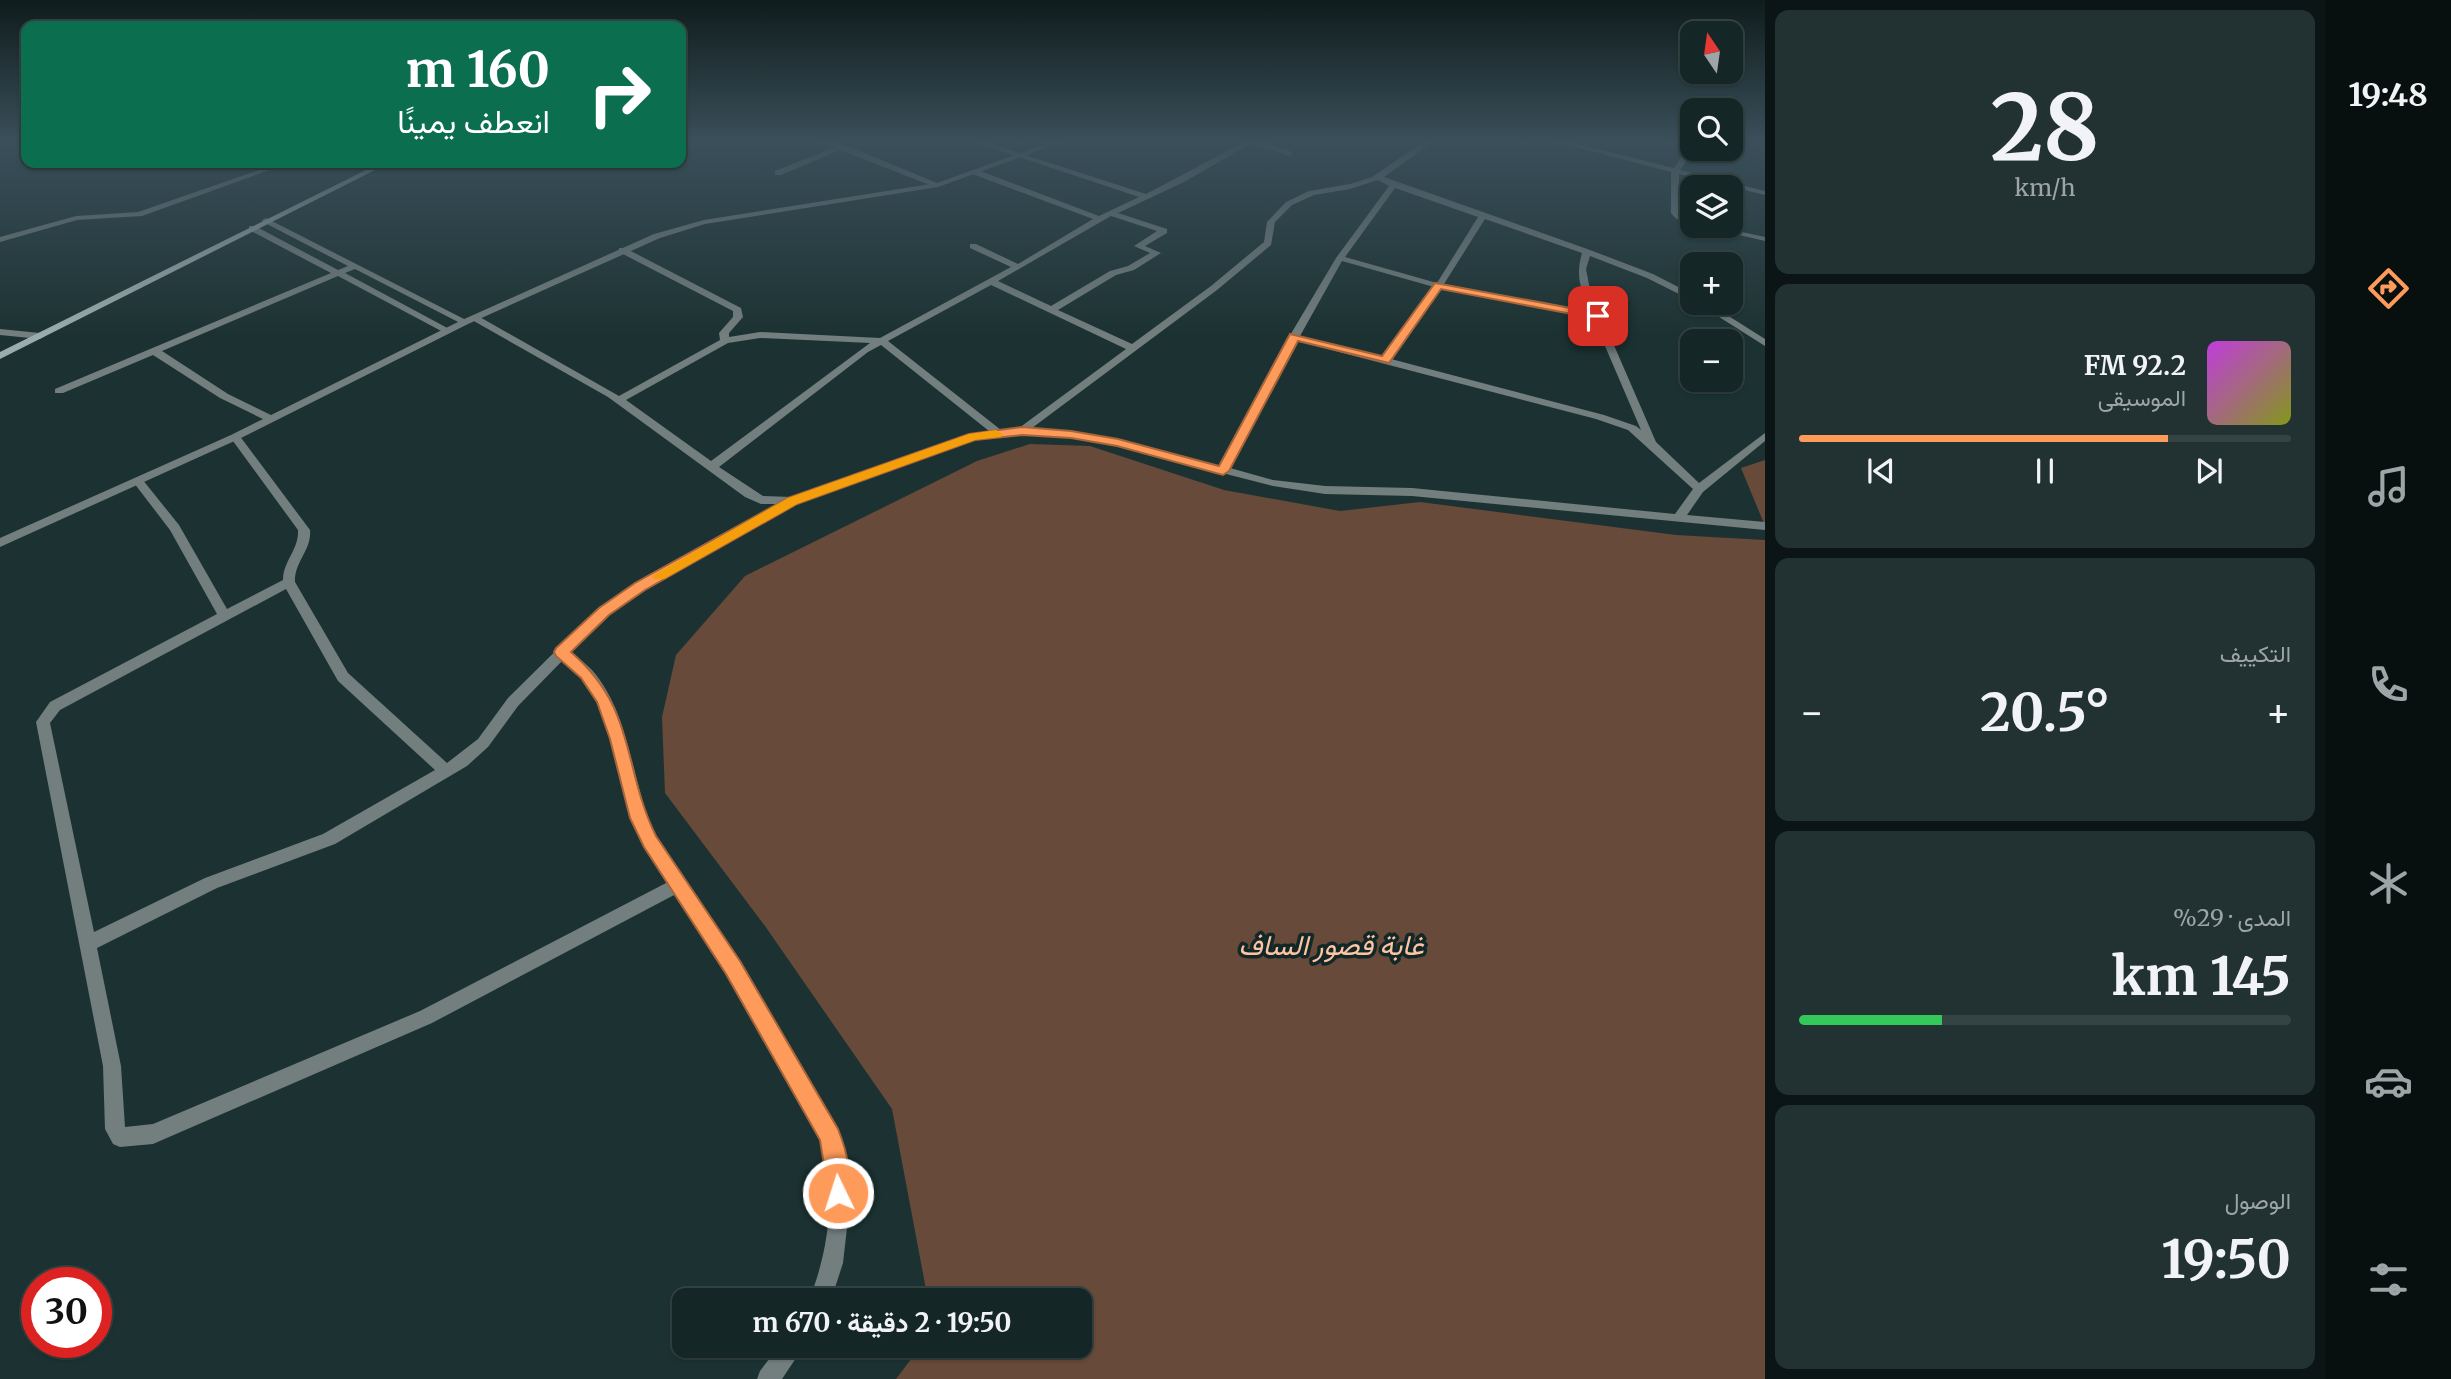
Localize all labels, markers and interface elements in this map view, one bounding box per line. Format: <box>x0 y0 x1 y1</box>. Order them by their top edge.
north arrow <box>1680 21 1743 84</box>
map controls <box>1680 21 1743 392</box>
text: 160 m <box>406 39 550 100</box>
icon: right <box>574 49 665 140</box>
text: 28 <box>1990 70 2100 185</box>
text: 19:48 <box>2348 75 2428 115</box>
button: search <box>1680 98 1743 161</box>
text: انعطف يمينًا <box>397 102 550 142</box>
text: km/h <box>2015 173 2075 202</box>
button: layers <box>1680 175 1743 238</box>
button: + <box>1680 252 1743 315</box>
icon: directions <box>2364 264 2413 313</box>
pin <box>1568 286 1628 346</box>
icon: arrive <box>1579 297 1617 335</box>
button: − <box>1680 329 1743 392</box>
text: 92.2 FM <box>2084 349 2186 382</box>
text: الموسيقى <box>2098 383 2186 412</box>
icon: previous <box>1862 452 1900 490</box>
icon: pause <box>2026 452 2064 490</box>
icon: next <box>2190 452 2228 490</box>
icon: music <box>2364 462 2413 511</box>
text: التكييف <box>2220 639 2291 668</box>
icon: phone <box>2364 660 2413 709</box>
text: 20.5° <box>1980 680 2110 745</box>
text: − <box>1799 689 1824 736</box>
text: + <box>2266 689 2291 736</box>
icon: climate <box>2364 859 2413 908</box>
text: المدى · 29% <box>2173 903 2291 932</box>
park label: غابة قصور الساف <box>1238 927 1425 963</box>
text: 145 km <box>2112 944 2291 1009</box>
icon: car <box>2364 1057 2413 1106</box>
position arrow <box>801 1156 875 1230</box>
text: الوصول <box>2225 1186 2291 1215</box>
text: 19:50 <box>2161 1227 2291 1292</box>
icon: filters <box>2364 1255 2413 1304</box>
speed limit sign: 30 <box>21 1267 112 1358</box>
text: 19:50 · 2 دقيقة · 670 m <box>752 1306 1012 1339</box>

